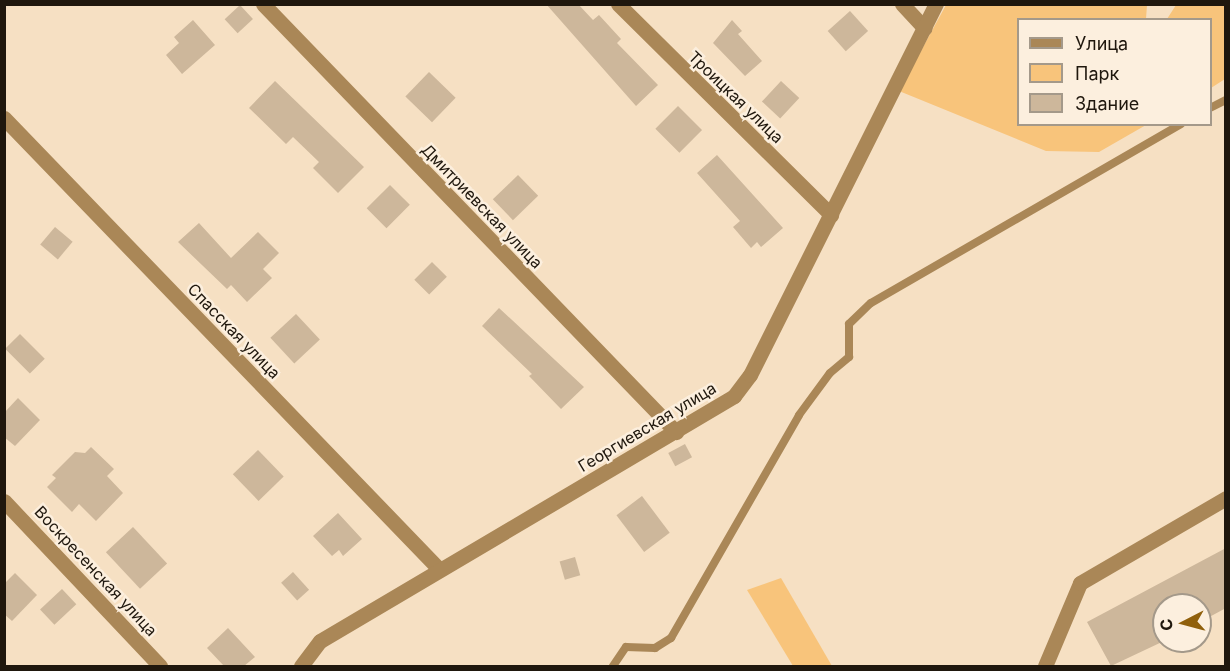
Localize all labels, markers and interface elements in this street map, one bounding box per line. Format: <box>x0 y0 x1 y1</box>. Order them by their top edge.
legend <box>1017 18 1212 126</box>
text: Улица <box>1075 33 1128 54</box>
street label: Троицкая улица <box>685 47 787 147</box>
text: Парк <box>1075 63 1119 84</box>
text: Здание <box>1075 93 1139 114</box>
street label: Дмитриевская улица <box>417 140 547 272</box>
street label: Спасская улица <box>184 279 284 383</box>
street label: Георгиевская улица <box>575 378 719 476</box>
street label: Воскресенская улица <box>31 502 161 640</box>
north arrow <box>1152 593 1212 653</box>
text: С <box>1156 618 1177 632</box>

